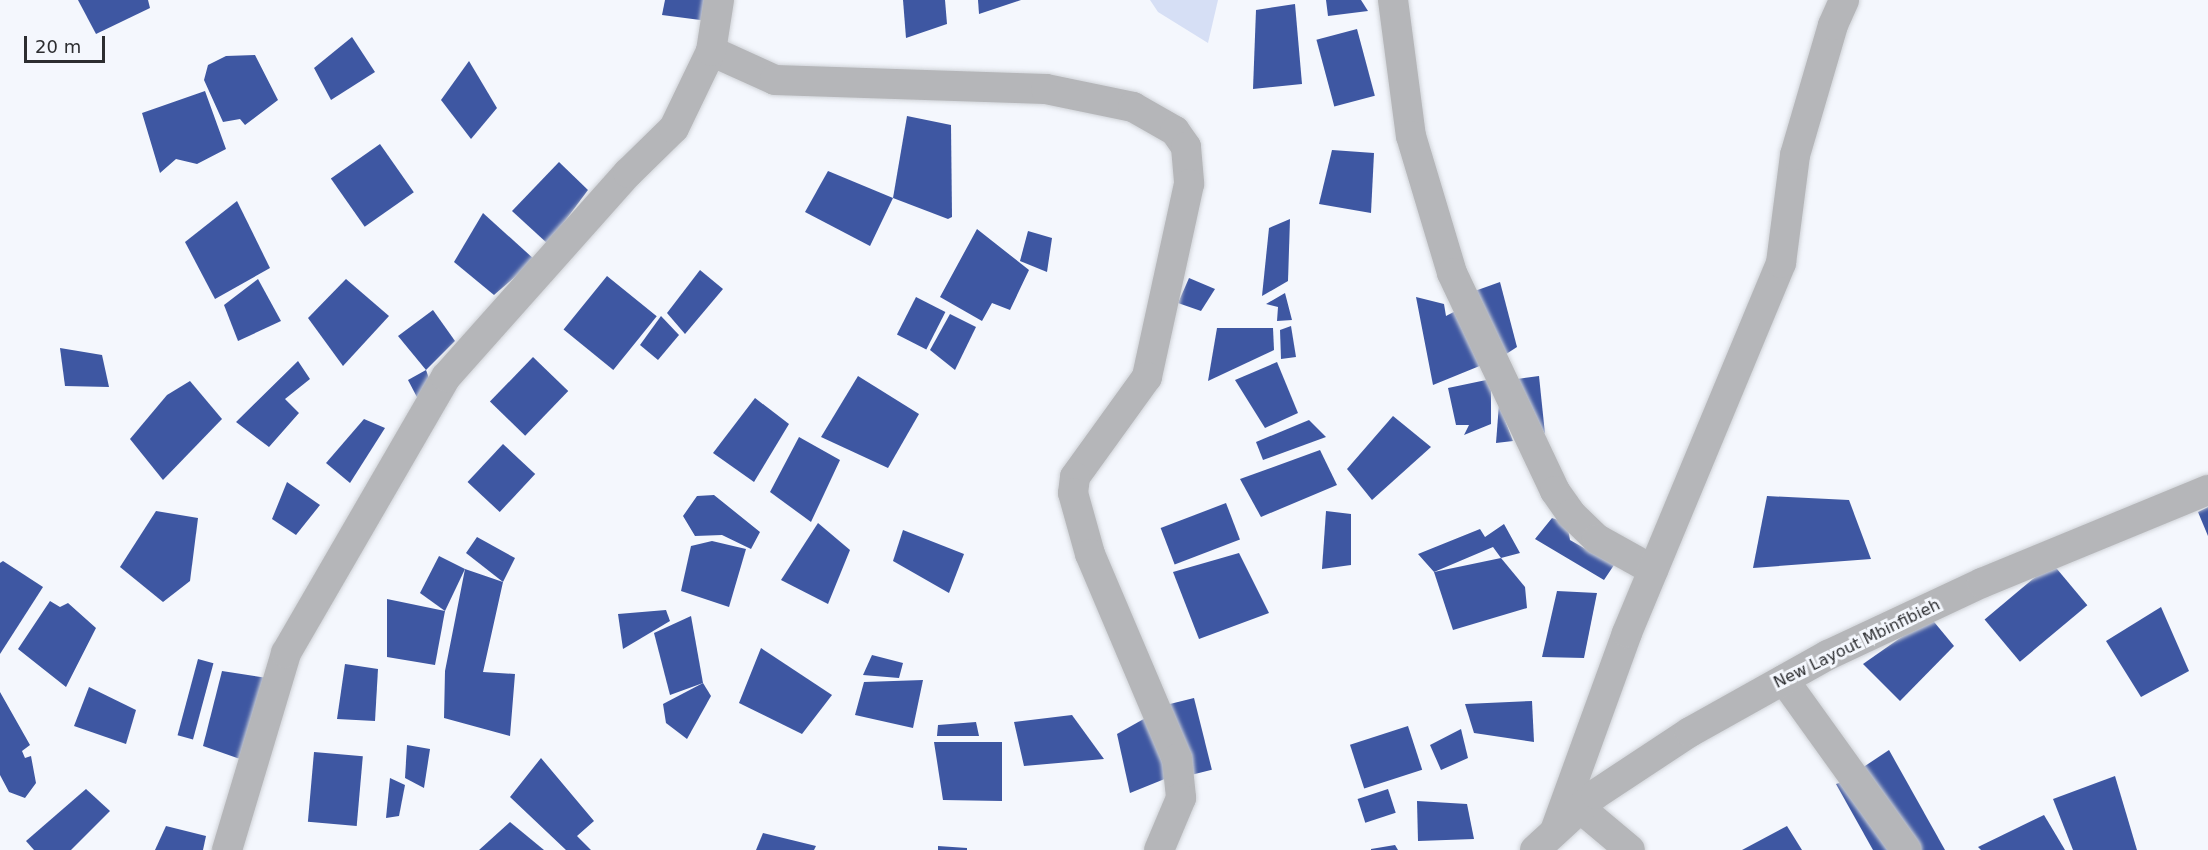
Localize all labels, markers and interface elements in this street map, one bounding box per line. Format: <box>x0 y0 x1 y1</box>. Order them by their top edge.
scale bar <box>27 24 108 62</box>
text: 20 m <box>35 36 81 57</box>
street label: New Layout Mbinfibieh <box>1771 595 1943 693</box>

